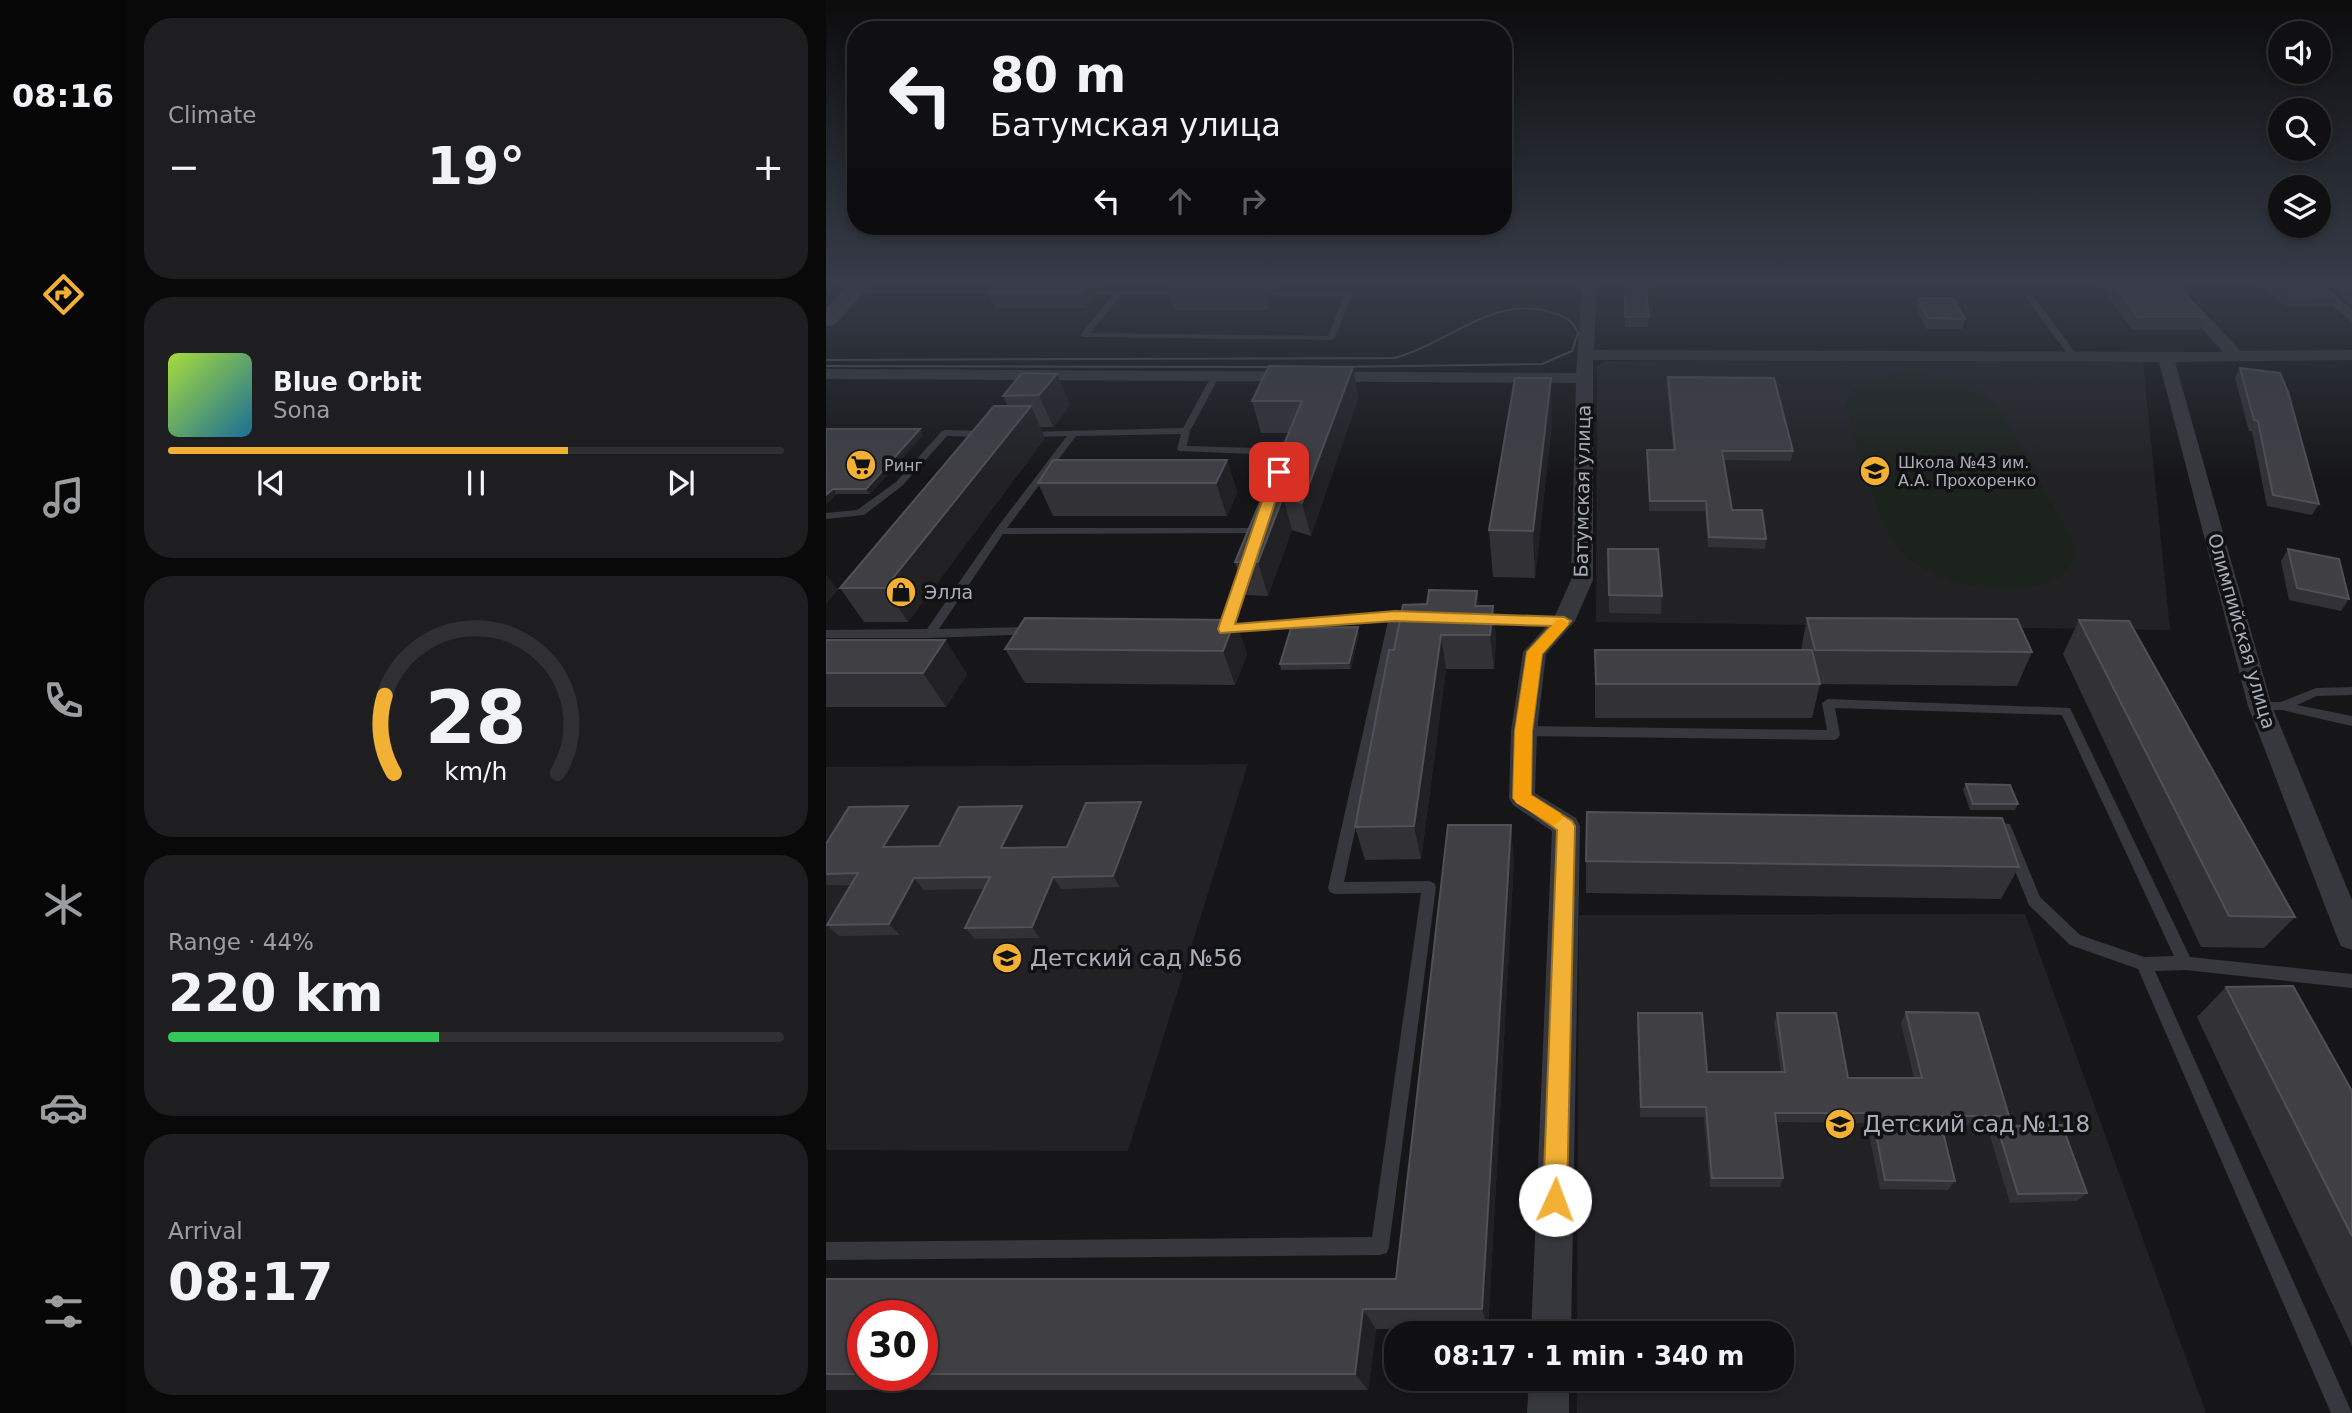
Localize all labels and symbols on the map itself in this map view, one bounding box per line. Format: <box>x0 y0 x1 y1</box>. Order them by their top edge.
street label: Батумская улица <box>1569 404 1595 578</box>
pin <box>1249 442 1309 502</box>
supermarket icon: Ринг <box>844 448 878 482</box>
place label: Школа №43 им. А.А. Прохоренко <box>1898 453 2036 490</box>
school or university icon: Школа №43 им. А.А. Прохоренко <box>1858 454 1892 488</box>
place label: Ринг <box>884 456 923 475</box>
street label: Олимпийская улица <box>2204 531 2280 731</box>
shop icon: Элла <box>884 575 918 609</box>
place label: Элла <box>924 581 973 603</box>
school or university icon: Детский сад №56 <box>990 941 1024 975</box>
place label: Детский сад №56 <box>1030 945 1242 971</box>
school or university icon: Детский сад №118 <box>1823 1107 1857 1141</box>
place label: Детский сад №118 <box>1863 1111 2090 1137</box>
position arrow <box>1518 1163 1592 1237</box>
speed limit sign: 30 <box>847 1300 938 1391</box>

